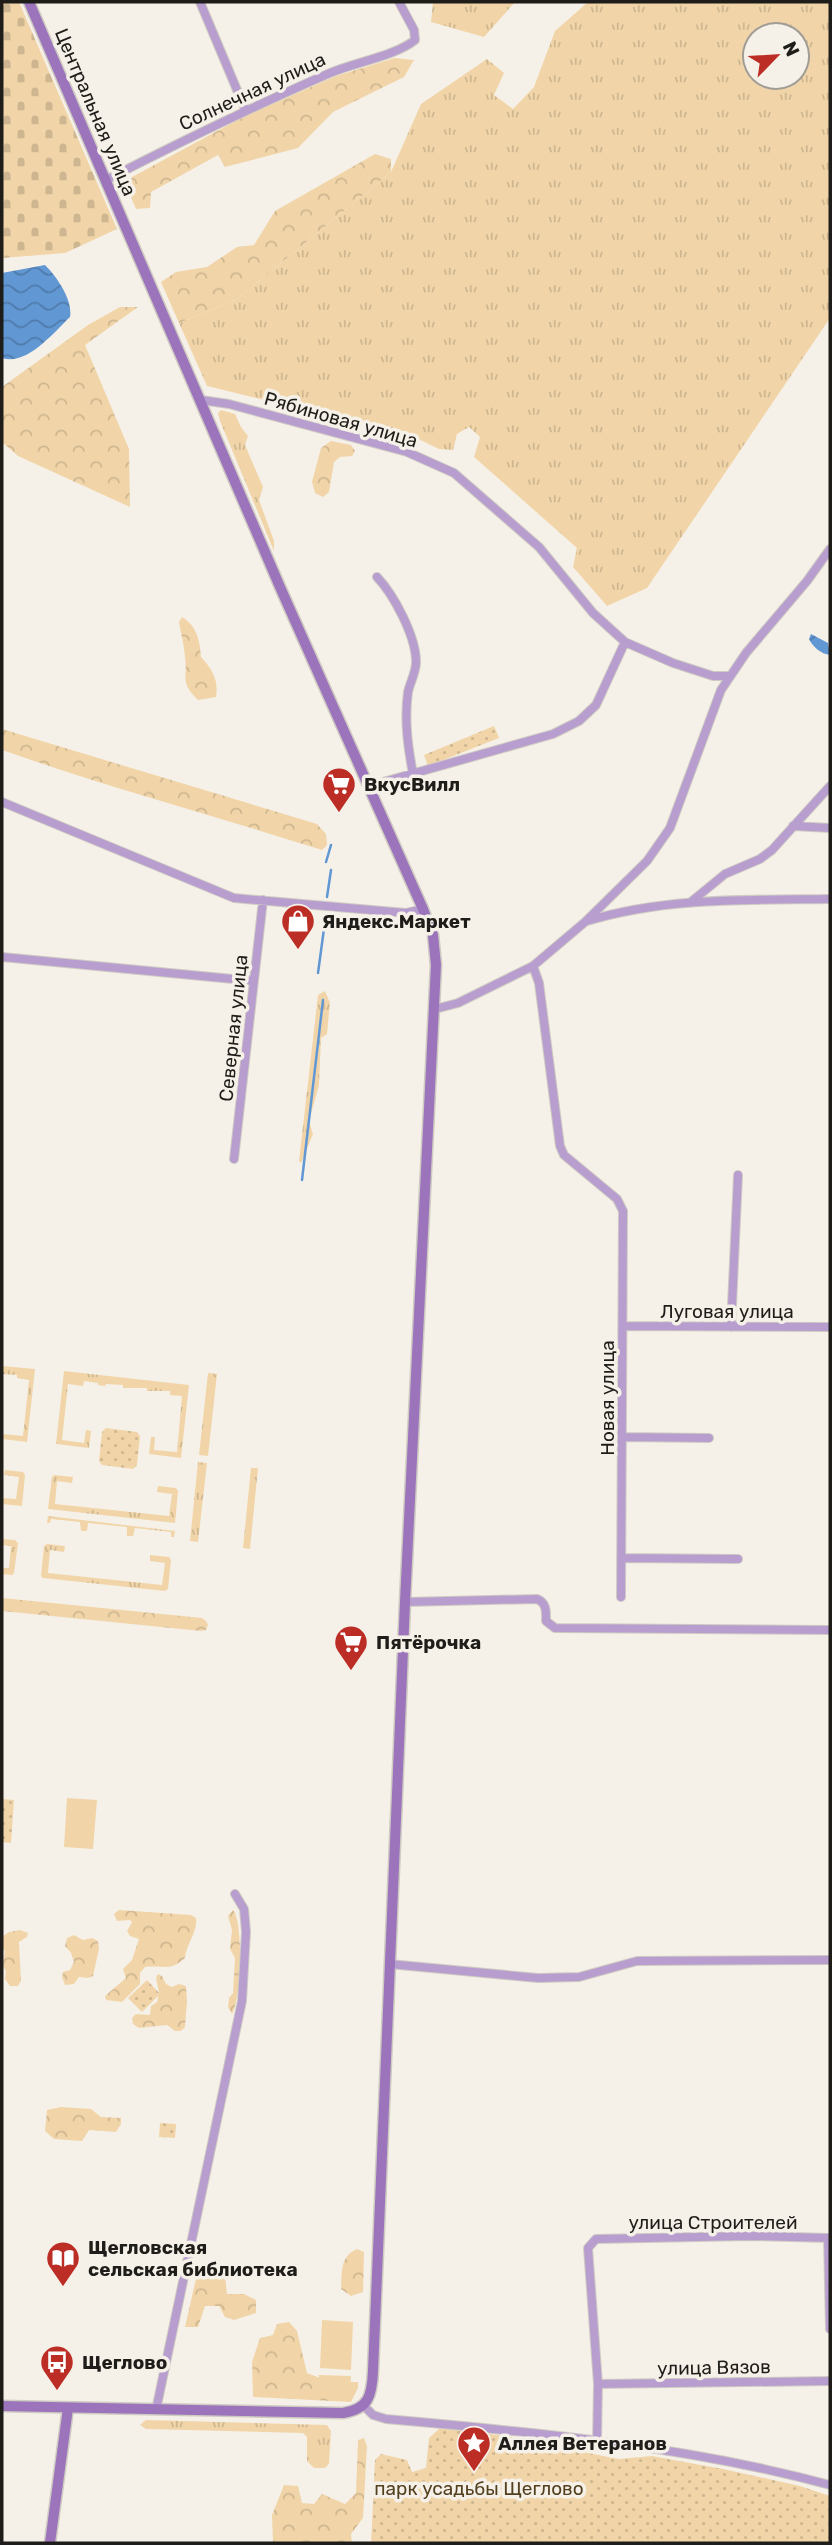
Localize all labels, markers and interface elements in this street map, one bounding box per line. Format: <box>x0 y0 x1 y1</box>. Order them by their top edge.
north arrow <box>741 21 811 91</box>
street label: Центральная улица <box>50 25 141 199</box>
text: N <box>778 38 804 60</box>
street label: Солнечная улица <box>175 47 329 135</box>
street label: Рябиновая улица <box>262 387 420 452</box>
supermarket icon: ВкусВилл <box>320 765 358 814</box>
place label: ВкусВилл <box>364 773 460 796</box>
shop icon: Яндекс.Маркет <box>279 902 317 951</box>
place label: Яндекс.Маркет <box>322 910 471 933</box>
street label: Северная улица <box>214 953 253 1103</box>
street label: Луговая улица <box>660 1300 794 1323</box>
street label: Новая улица <box>596 1340 619 1456</box>
supermarket icon: Пятёрочка <box>332 1623 370 1672</box>
place label: Пятёрочка <box>376 1631 481 1654</box>
street label: улица Строителей <box>628 2211 798 2234</box>
place label: Щегловская сельская библиотека <box>88 2236 298 2281</box>
library icon: Щегловская сельская библиотека <box>44 2239 82 2288</box>
bus stop icon: Щеглово <box>38 2343 76 2392</box>
place label: Щеглово <box>82 2351 167 2374</box>
street label: улица Вязов <box>657 2355 771 2380</box>
place icon: Аллея Ветеранов <box>455 2424 493 2473</box>
place label: Аллея Ветеранов <box>498 2432 667 2455</box>
park label: парк усадьбы Щеглово <box>374 2477 584 2500</box>

